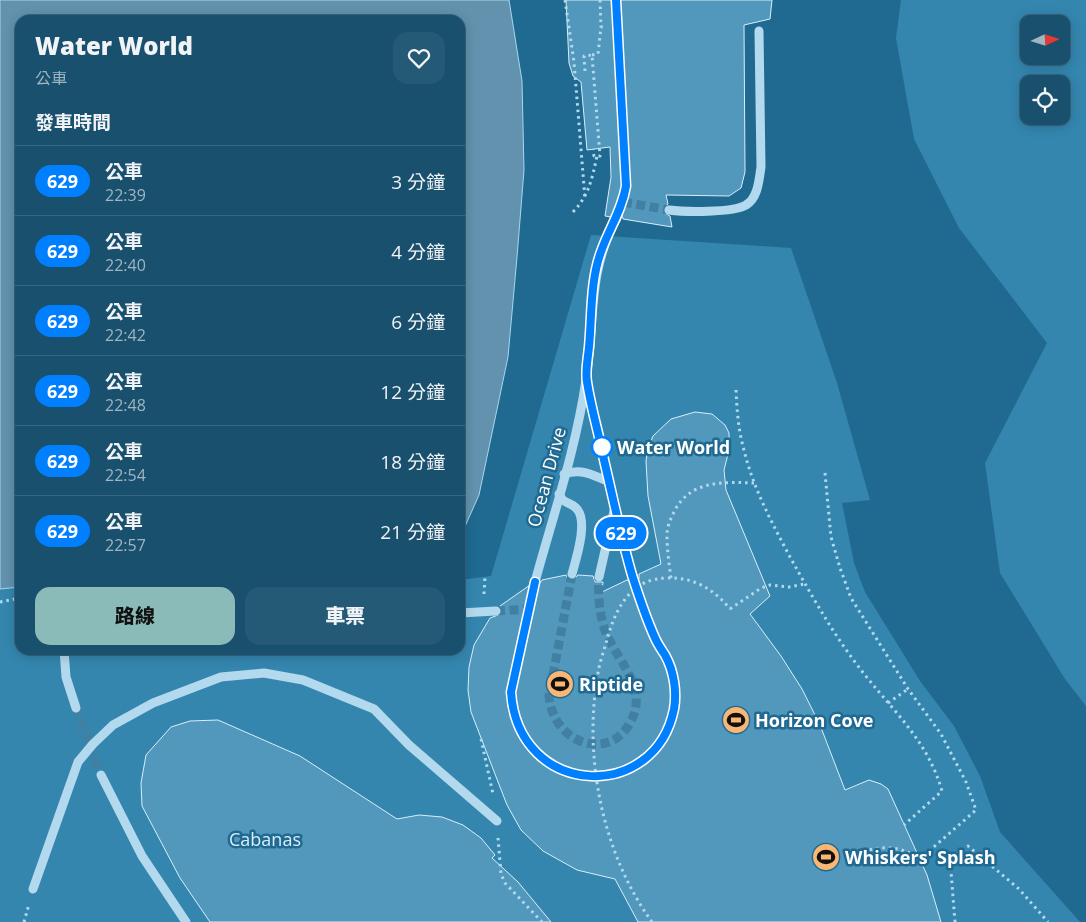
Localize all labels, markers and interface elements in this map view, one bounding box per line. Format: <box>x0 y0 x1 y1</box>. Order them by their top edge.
north arrow <box>1020 15 1070 65</box>
map controls <box>1020 15 1070 125</box>
text: Water World <box>35 29 193 62</box>
button: heart <box>393 32 445 84</box>
text: 公車 <box>35 67 67 89</box>
button: locate <box>1020 75 1070 125</box>
text: 發車時間 <box>35 109 111 135</box>
text: 公車 <box>105 158 143 184</box>
text: 629 <box>47 169 78 193</box>
text: 3 分鐘 <box>391 169 445 195</box>
text: 22:39 <box>105 184 146 206</box>
text: 公車 <box>105 228 143 254</box>
text: 629 <box>47 239 78 263</box>
text: 4 分鐘 <box>391 239 445 265</box>
text: 22:40 <box>105 254 146 276</box>
text: 公車 <box>105 298 143 324</box>
text: 629 <box>47 309 78 333</box>
text: 6 分鐘 <box>391 309 445 335</box>
text: 22:42 <box>105 324 146 346</box>
text: 公車 <box>105 368 143 394</box>
text: 629 <box>47 379 78 403</box>
text: 12 分鐘 <box>380 379 445 405</box>
text: 22:48 <box>105 394 146 416</box>
street label: Ocean Drive <box>521 424 571 530</box>
place label: Water World <box>617 435 730 459</box>
marker: Water World <box>591 436 613 458</box>
text: 公車 <box>105 438 143 464</box>
text: 629 <box>47 449 78 473</box>
text: 18 分鐘 <box>380 449 445 475</box>
text: 22:54 <box>105 464 146 486</box>
text: 公車 <box>105 508 143 534</box>
line badge: 629 <box>592 517 650 549</box>
text: 629 <box>47 519 78 543</box>
text: 21 分鐘 <box>380 519 445 545</box>
text: 629 <box>606 521 636 545</box>
text: 22:57 <box>105 534 146 556</box>
button: 路線 <box>35 587 235 645</box>
button: 車票 <box>245 587 445 645</box>
sports icon: Riptide <box>545 669 575 699</box>
place label: Riptide <box>579 672 643 696</box>
sports icon: Horizon Cove <box>721 705 751 735</box>
place label: Horizon Cove <box>755 708 874 732</box>
park label: Cabanas <box>229 827 301 851</box>
sports icon: Whiskers' Splash <box>811 842 841 872</box>
place label: Whiskers' Splash <box>845 845 996 869</box>

